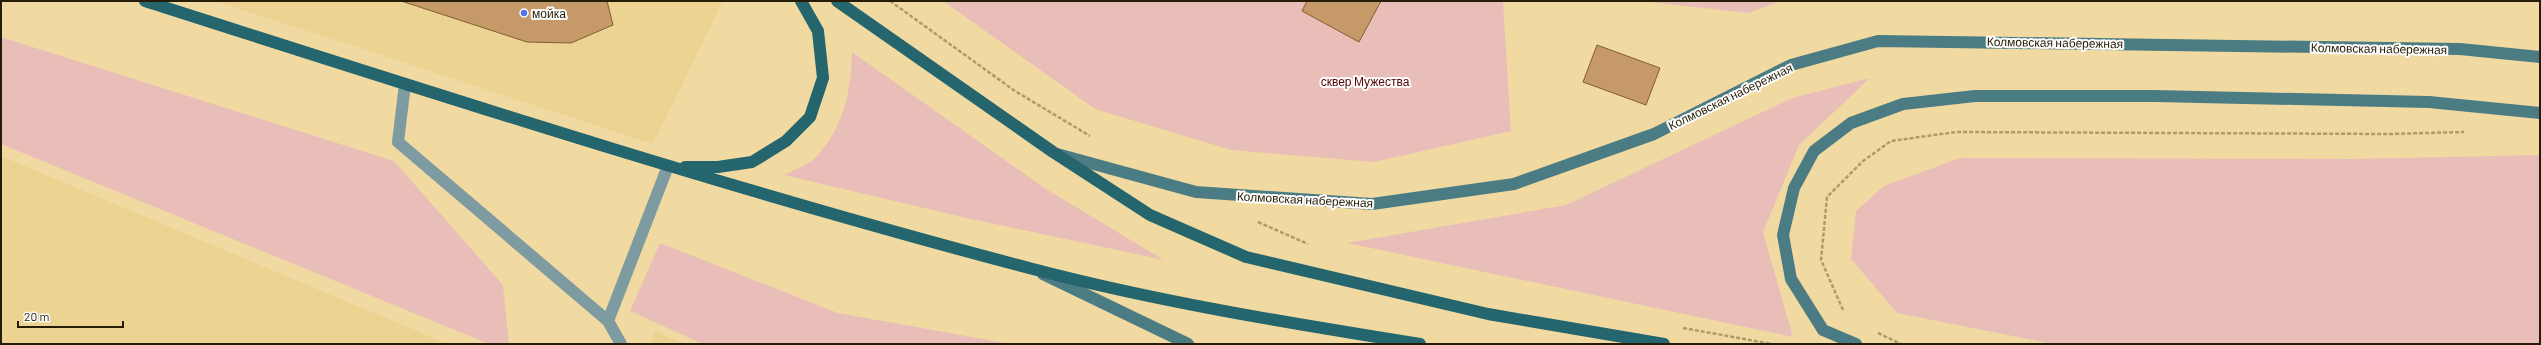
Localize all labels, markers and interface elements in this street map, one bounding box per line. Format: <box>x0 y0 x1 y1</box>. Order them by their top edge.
place label: мойка <box>532 6 566 20</box>
marker: мойка <box>519 8 529 18</box>
street label: Колмовская набережная <box>1987 34 2123 51</box>
street label: Колмовская набережная <box>2311 40 2447 57</box>
street label: Колмовская набережная <box>1666 60 1795 133</box>
park label: сквер Мужества <box>1321 74 1410 89</box>
street label: Колмовская набережная <box>1236 188 1373 211</box>
scale bar <box>18 303 123 329</box>
text: 20 m <box>24 309 50 323</box>

